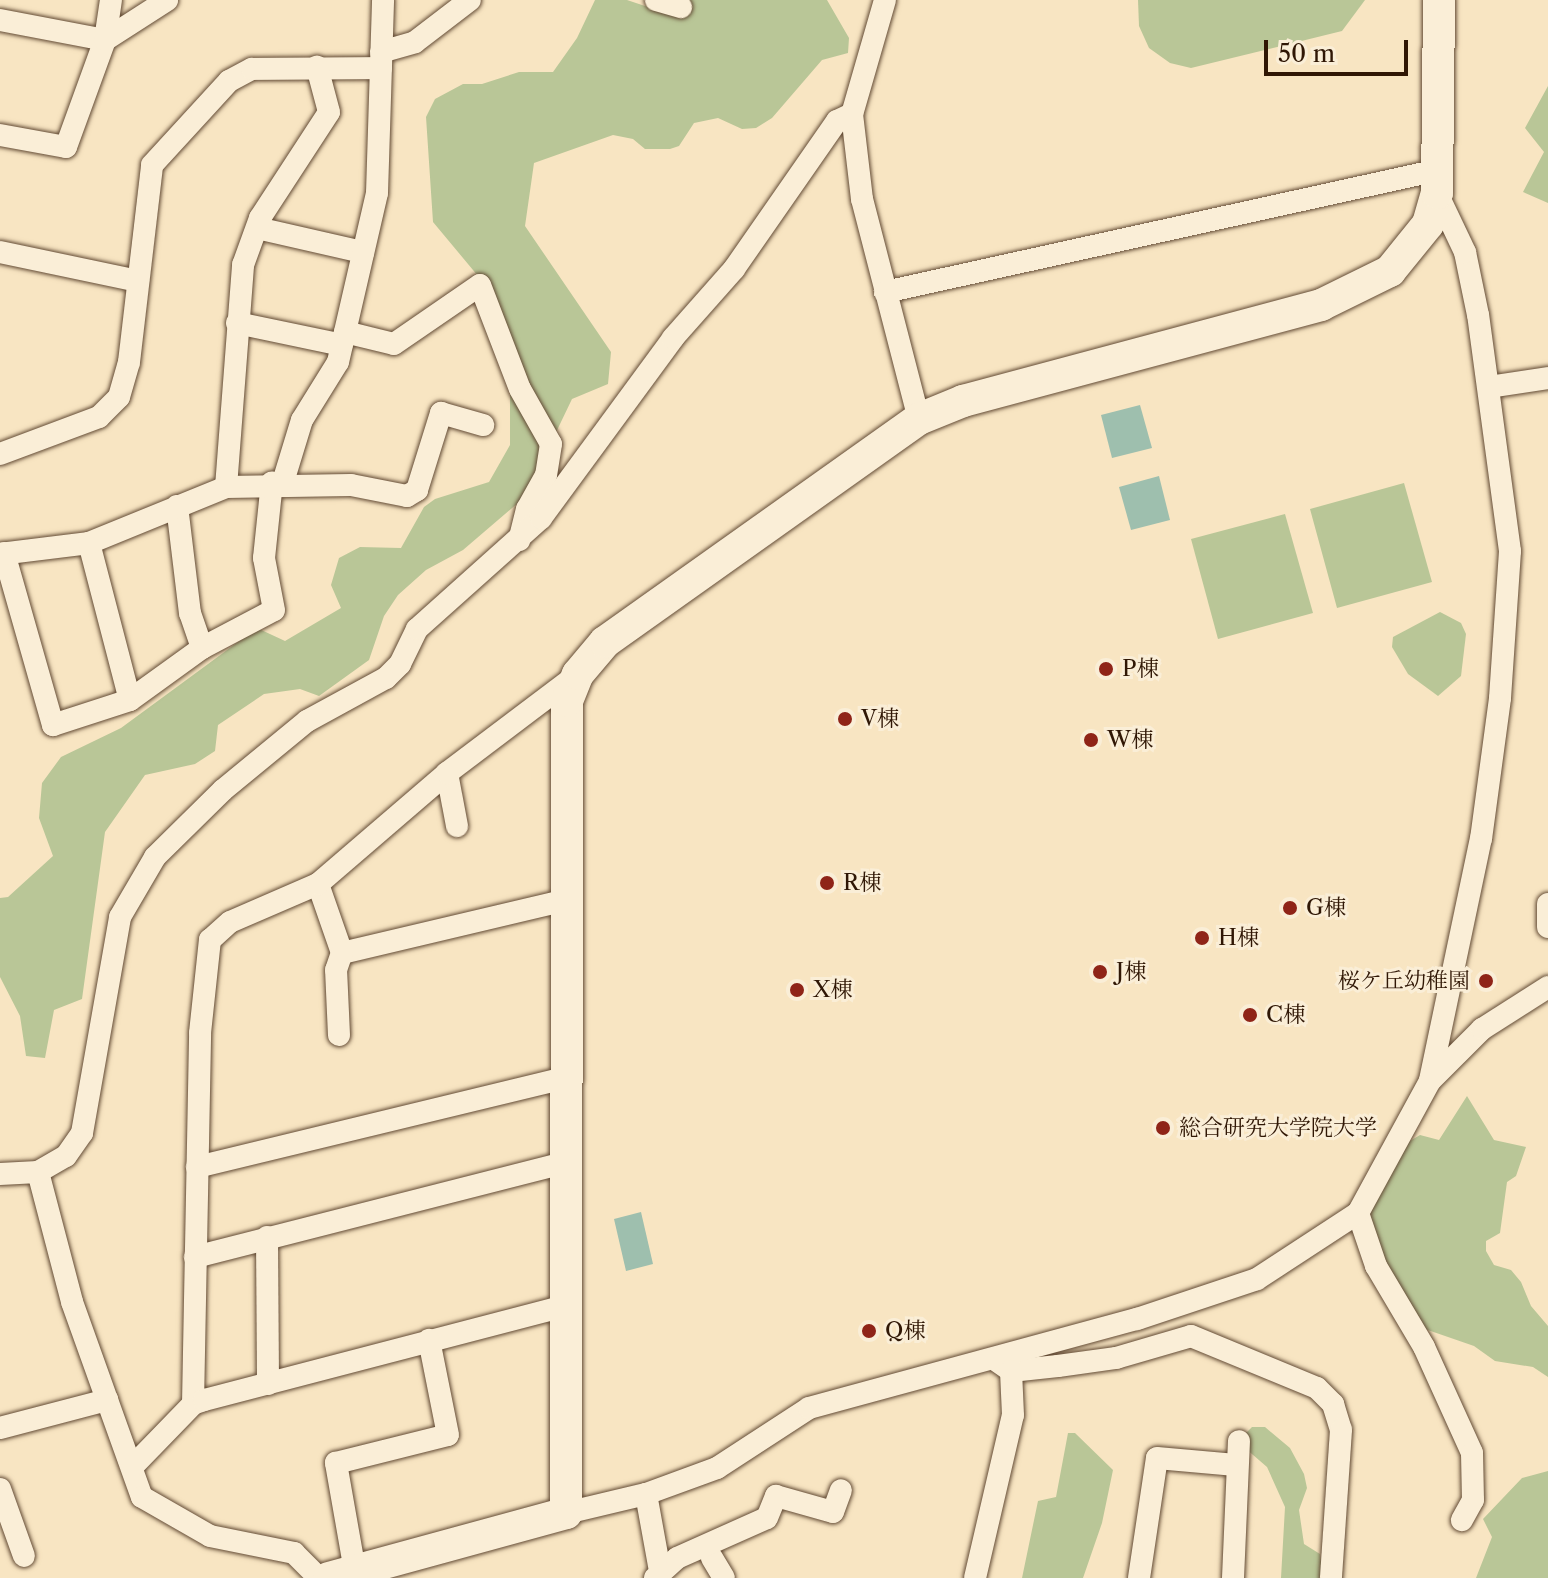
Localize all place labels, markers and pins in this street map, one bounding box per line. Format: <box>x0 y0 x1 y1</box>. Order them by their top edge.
place label: P棟 <box>1122 656 1159 682</box>
marker: P棟 <box>1097 660 1115 678</box>
place label: V棟 <box>861 706 899 732</box>
marker: V棟 <box>836 710 854 728</box>
place label: W棟 <box>1107 727 1153 753</box>
marker: W棟 <box>1082 731 1100 749</box>
place label: R棟 <box>843 870 881 896</box>
marker: R棟 <box>818 874 836 892</box>
place label: G棟 <box>1306 895 1346 921</box>
marker: G棟 <box>1281 899 1299 917</box>
place label: H棟 <box>1218 925 1259 951</box>
marker: H棟 <box>1193 929 1211 947</box>
place label: J棟 <box>1116 959 1146 985</box>
marker: J棟 <box>1091 963 1109 981</box>
place label: 桜ケ丘幼稚園 <box>1338 968 1470 994</box>
marker: 桜ケ丘幼稚園 <box>1477 972 1495 990</box>
place label: X棟 <box>813 977 852 1003</box>
marker: X棟 <box>788 981 806 999</box>
place label: C棟 <box>1266 1002 1305 1028</box>
marker: C棟 <box>1241 1006 1259 1024</box>
place label: 総合研究大学院大学 <box>1179 1115 1377 1141</box>
marker: 総合研究大学院大学 <box>1154 1119 1172 1137</box>
place label: Q棟 <box>885 1318 925 1344</box>
marker: Q棟 <box>860 1322 878 1340</box>

